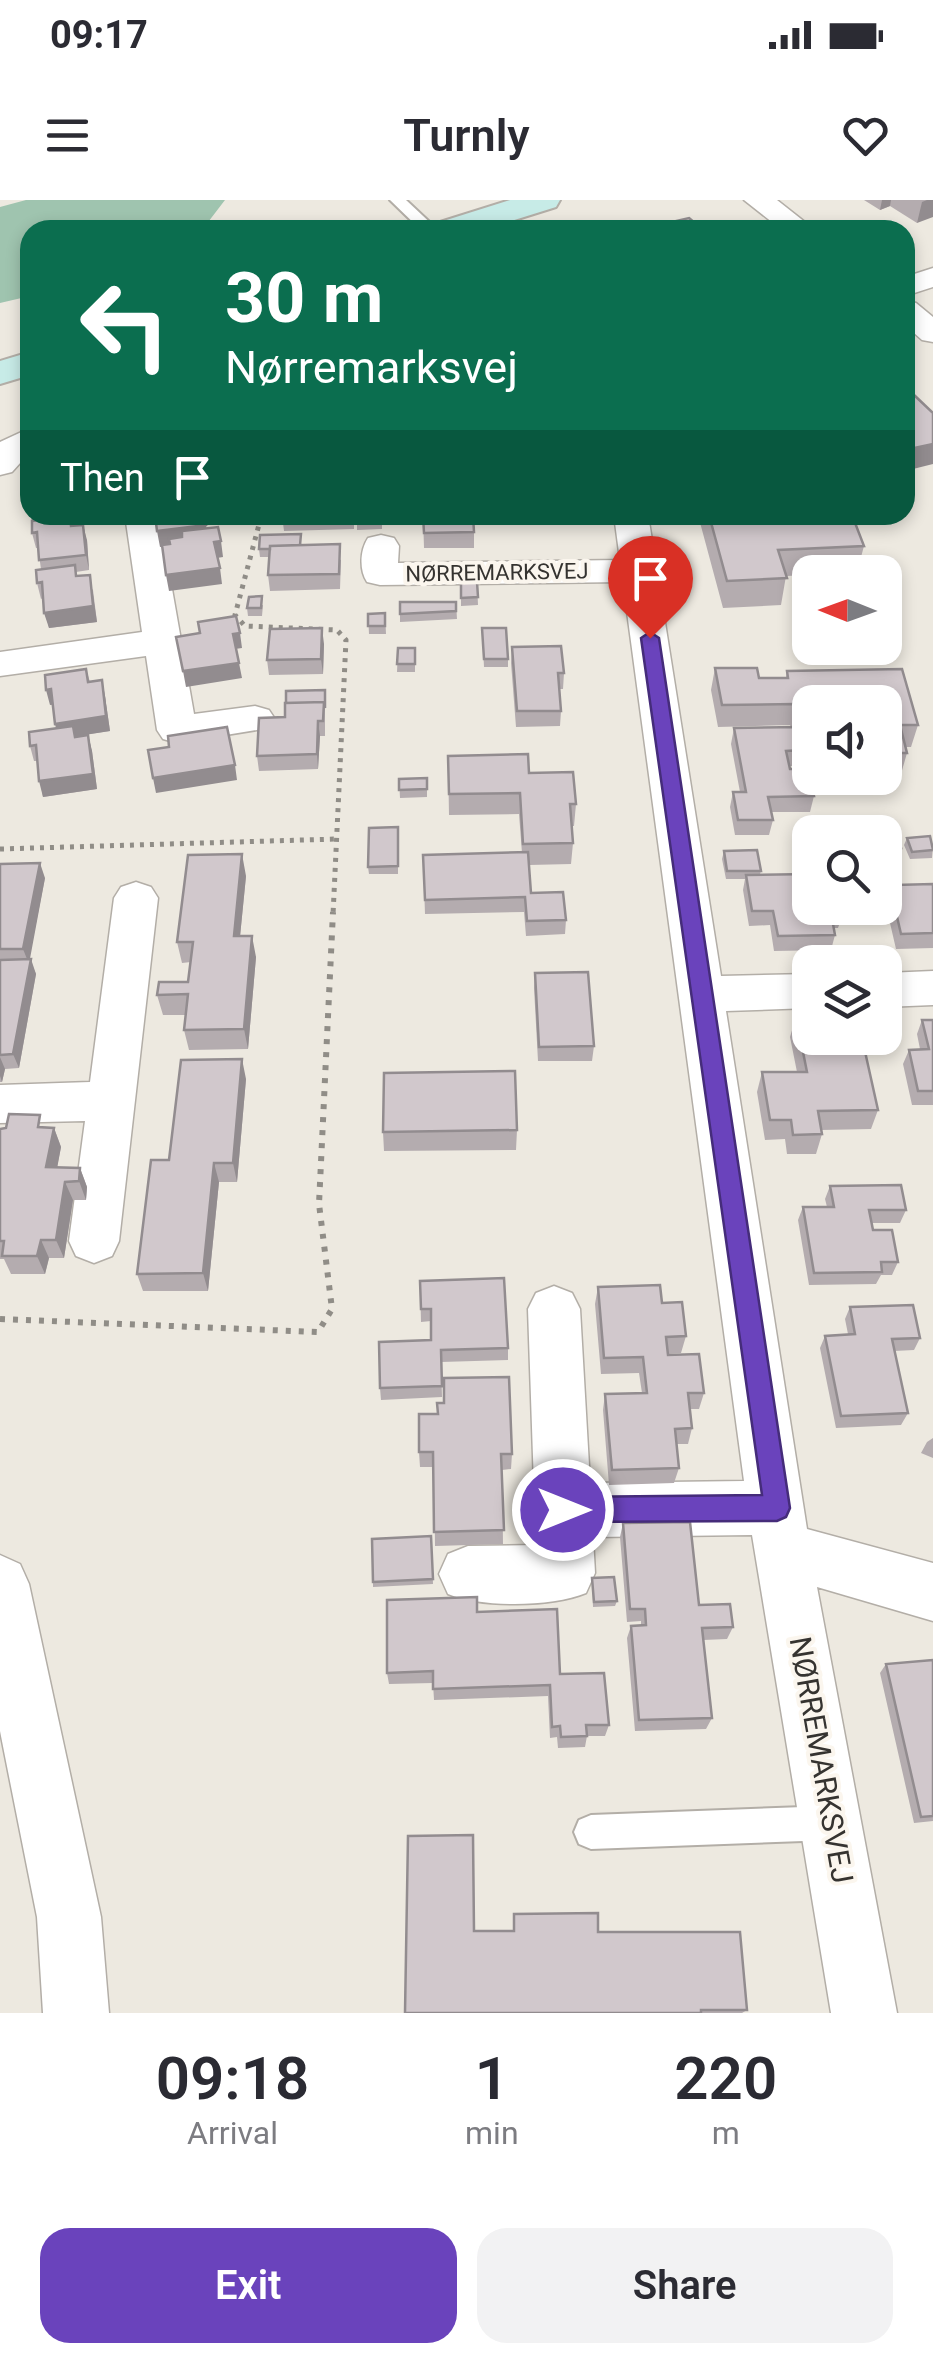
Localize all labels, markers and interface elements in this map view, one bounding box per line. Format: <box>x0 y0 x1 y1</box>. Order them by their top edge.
text: 09:17 <box>50 13 148 57</box>
icon: menu <box>40 108 95 163</box>
icon: heart <box>838 108 893 163</box>
text: Turnly <box>403 109 530 162</box>
text: 30 m <box>225 257 383 339</box>
icon: left <box>60 260 190 390</box>
text: Nørremarksvej <box>225 341 518 394</box>
icon: arrive <box>165 450 220 505</box>
text: Then <box>60 456 145 500</box>
pin <box>608 536 693 639</box>
icon: arrive <box>623 551 678 606</box>
north arrow <box>792 555 902 665</box>
map controls <box>792 555 902 1055</box>
street label: NØRREMARKSVEJ <box>405 558 589 587</box>
button: sound <box>792 685 902 795</box>
button: search <box>792 815 902 925</box>
button: layers <box>792 945 902 1055</box>
position arrow <box>511 1458 615 1562</box>
street label: NØRREMARKSVEJ <box>783 1634 860 1886</box>
text: 09:18 <box>156 2043 309 2114</box>
text: 1 <box>475 2043 509 2114</box>
text: 220 <box>674 2043 777 2114</box>
text: Arrival <box>187 2114 278 2152</box>
text: min <box>465 2114 519 2152</box>
text: m <box>712 2114 740 2152</box>
button: Exit <box>40 2228 457 2343</box>
button: Share <box>477 2228 893 2343</box>

